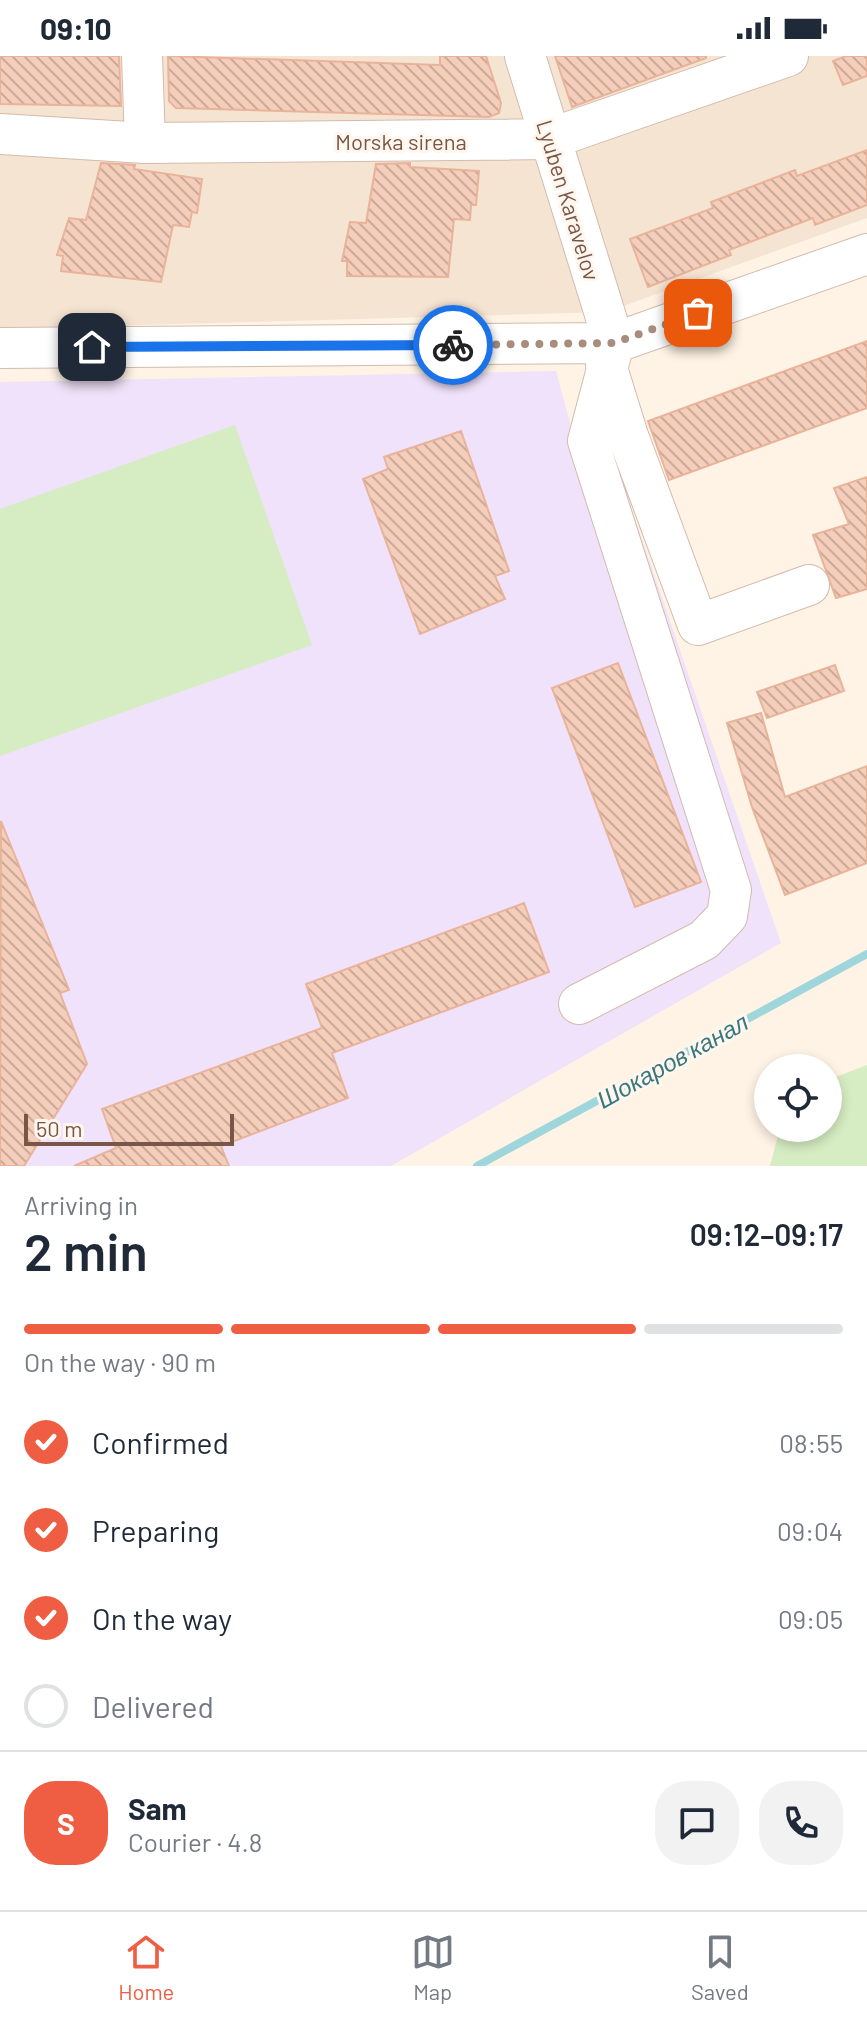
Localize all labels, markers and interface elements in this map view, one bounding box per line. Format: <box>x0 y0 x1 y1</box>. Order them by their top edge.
text: 09:10 <box>40 10 112 46</box>
street label: Lyuben Karavelov <box>532 117 606 283</box>
street label: Morska sirena <box>335 128 467 154</box>
pin <box>664 279 732 347</box>
icon: bag <box>676 291 720 335</box>
courier <box>413 305 493 385</box>
pin <box>58 313 126 381</box>
icon: bike <box>431 323 475 367</box>
icon: home <box>70 325 114 369</box>
water label: Шокаров канал <box>591 1006 753 1114</box>
map controls <box>754 1054 842 1142</box>
button: locate <box>754 1054 842 1142</box>
scale bar <box>24 1110 234 1146</box>
text: 50 m <box>36 1115 82 1141</box>
text: Arriving in <box>24 1189 138 1220</box>
text: 09:12–09:17 <box>690 1216 843 1252</box>
text: 2 min <box>24 1219 148 1281</box>
text: On the way · 90 m <box>24 1346 216 1377</box>
icon: check <box>24 1420 68 1464</box>
text: Confirmed <box>92 1424 229 1460</box>
text: 08:55 <box>779 1427 843 1458</box>
icon: check <box>24 1508 68 1552</box>
text: Preparing <box>92 1512 219 1548</box>
text: 09:04 <box>777 1515 843 1546</box>
icon: check <box>24 1596 68 1640</box>
text: On the way <box>92 1600 232 1636</box>
text: 09:05 <box>778 1603 843 1634</box>
text: Delivered <box>92 1688 214 1724</box>
button: chat <box>655 1781 739 1865</box>
button: phone <box>759 1781 843 1865</box>
text: Sam <box>128 1790 187 1826</box>
text: S <box>57 1805 75 1841</box>
text: Courier · 4.8 <box>128 1826 262 1857</box>
tab: Home <box>118 1930 174 2004</box>
tab: Map <box>411 1930 455 2004</box>
tab: Saved <box>691 1930 749 2004</box>

